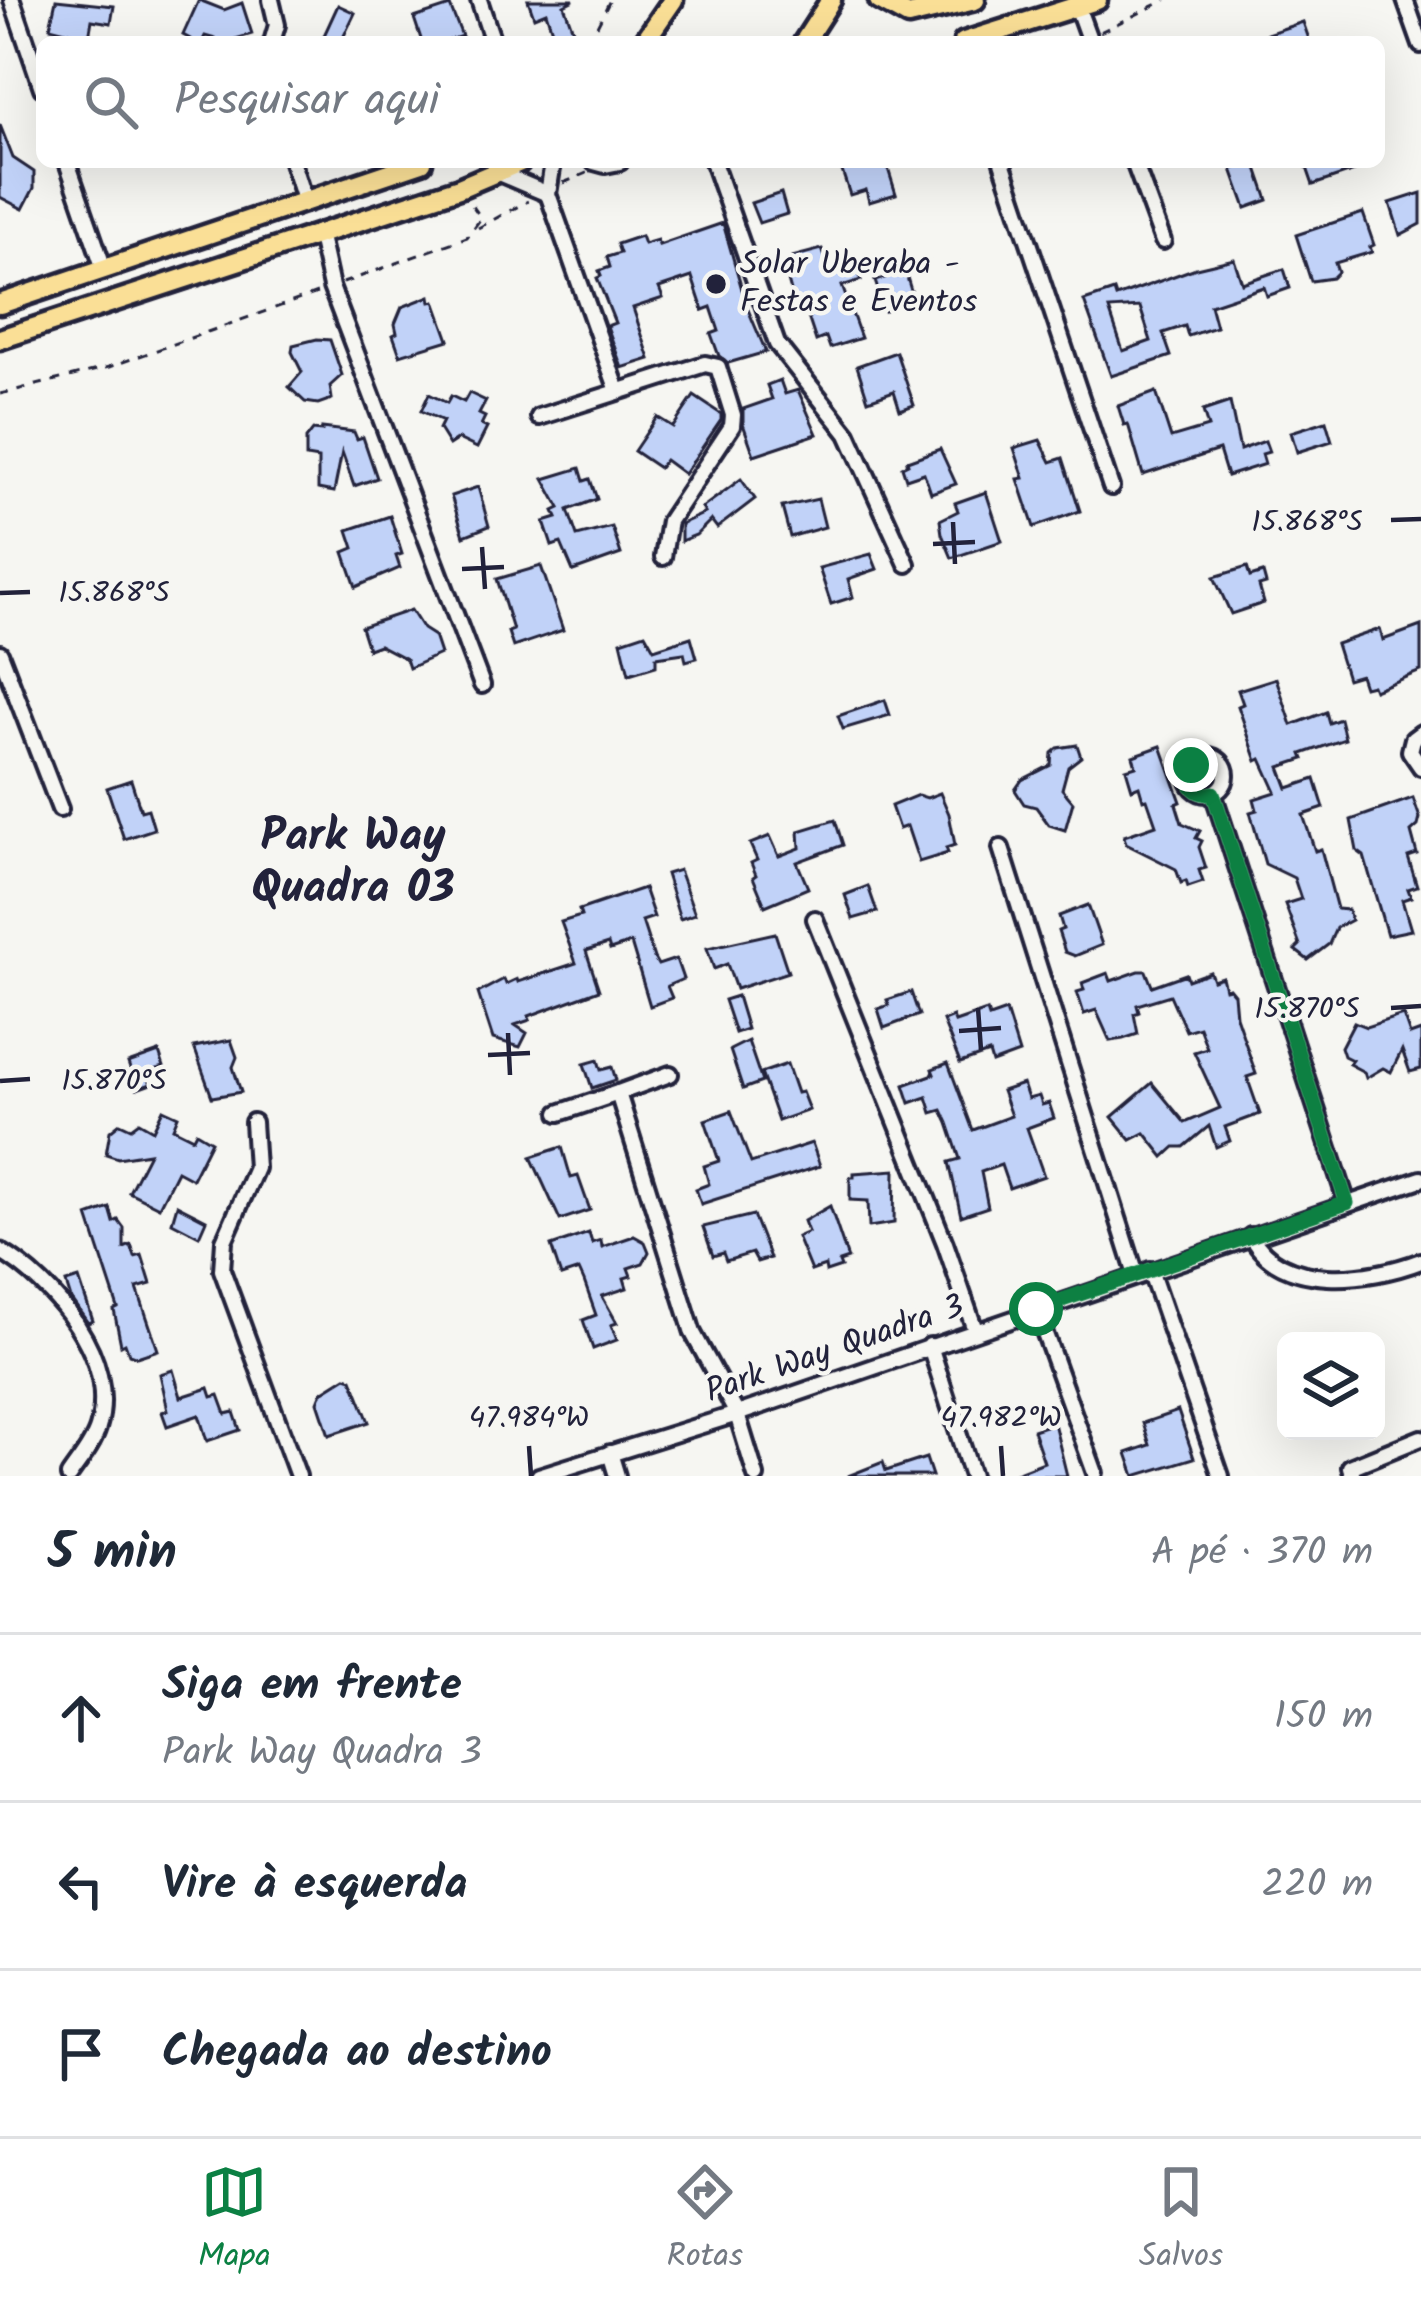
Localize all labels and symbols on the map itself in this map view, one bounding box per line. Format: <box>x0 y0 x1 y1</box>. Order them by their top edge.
place label: Solar Uberaba - Festas e Eventos <box>740 239 977 330</box>
marker: Solar Uberaba - Festas e Eventos <box>703 271 729 297</box>
text: 15.868°S <box>1251 499 1363 547</box>
text: 15.868°S <box>58 570 170 618</box>
route end <box>1164 738 1218 792</box>
district label: Park Way Quadra 03 <box>252 802 455 926</box>
text: 15.870°S <box>1254 986 1360 1034</box>
text: 15.870°S <box>61 1058 167 1106</box>
street label: Park Way Quadra 3 <box>699 1281 971 1419</box>
route start <box>1009 1282 1063 1336</box>
text: 47.984°W <box>469 1395 589 1443</box>
text: 47.982°W <box>940 1395 1062 1443</box>

